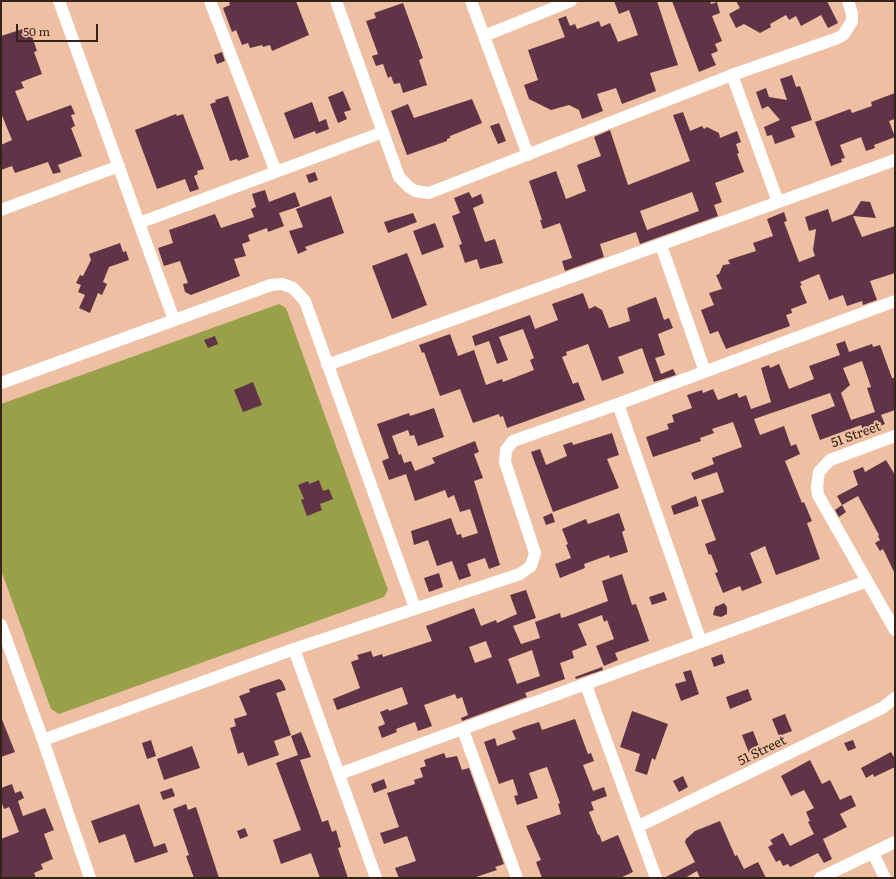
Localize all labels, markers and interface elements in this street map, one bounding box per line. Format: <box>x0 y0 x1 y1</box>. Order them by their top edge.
scale bar <box>18 16 100 42</box>
text: 50 m <box>23 22 50 40</box>
street label: 51 Street <box>829 419 883 451</box>
street label: 51 Street <box>735 733 789 769</box>

